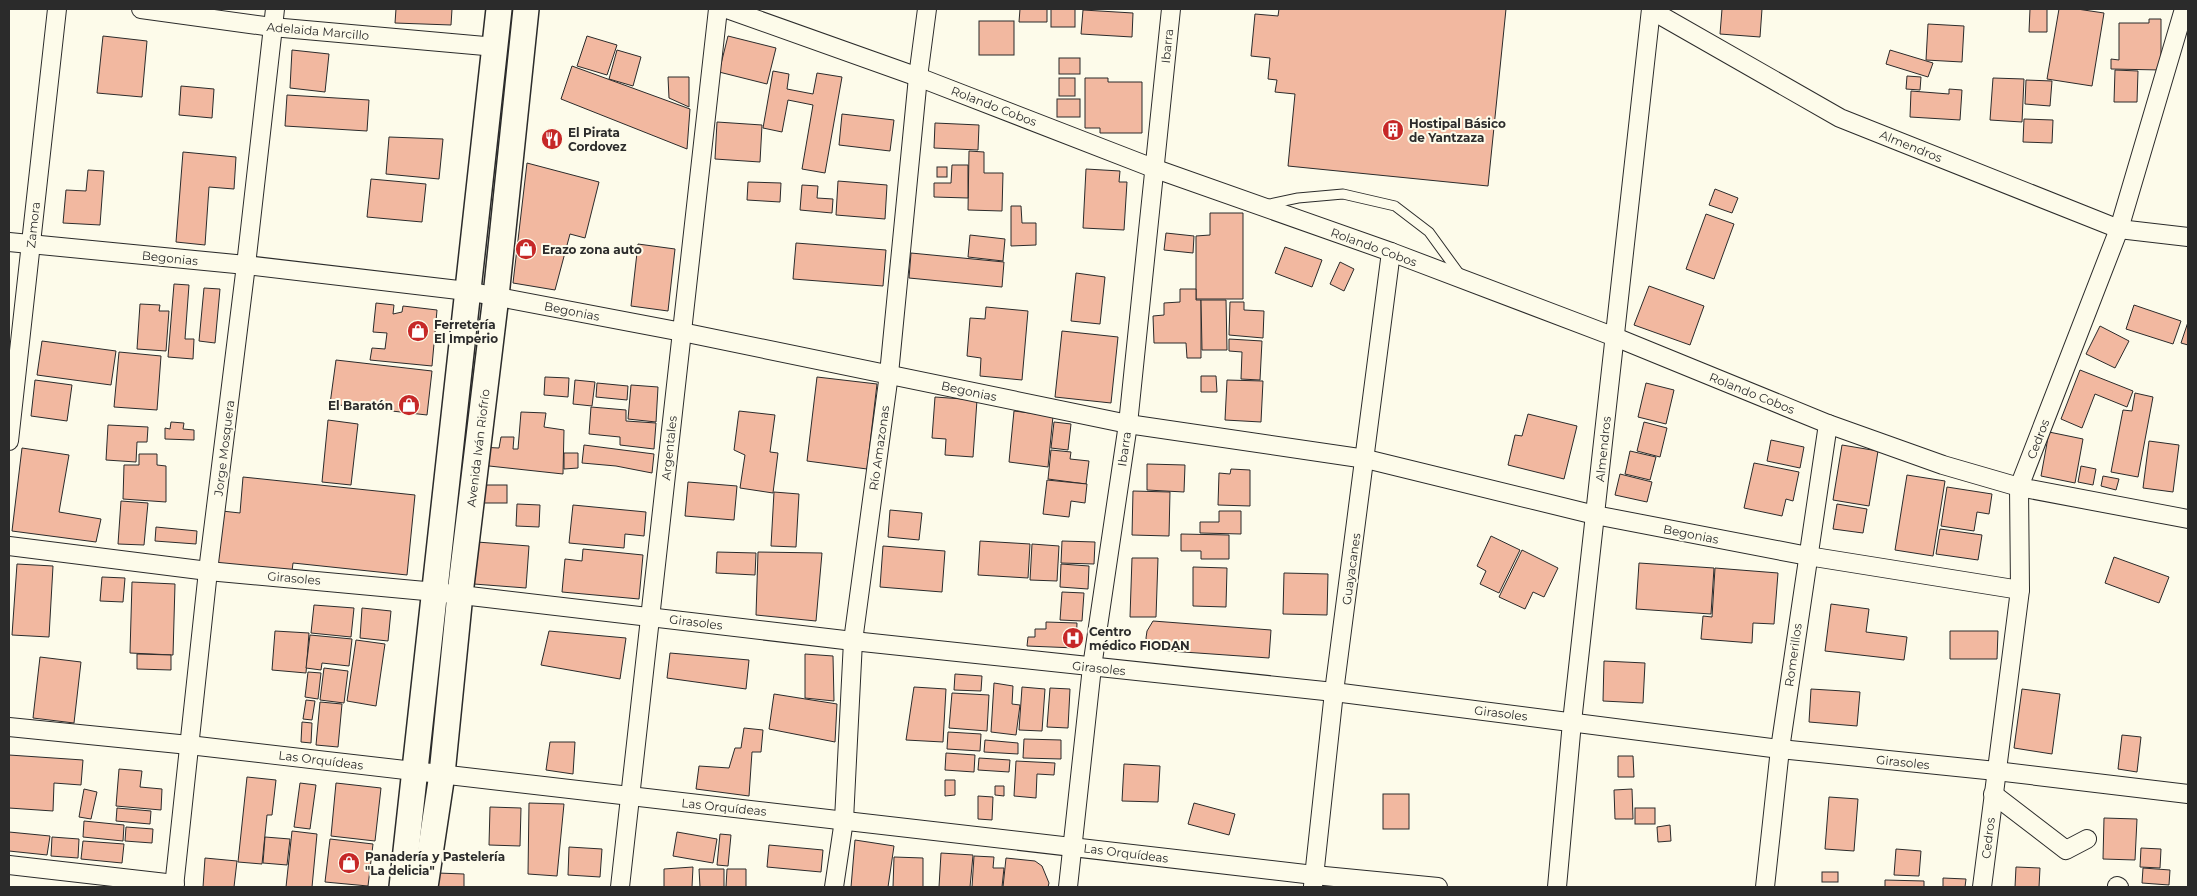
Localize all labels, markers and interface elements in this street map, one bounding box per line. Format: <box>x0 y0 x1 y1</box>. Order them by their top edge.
street label: Adelaida Marcillo <box>266 19 370 43</box>
street label: Ibarra <box>1158 28 1176 64</box>
street label: Rolando Cobos <box>949 83 1039 129</box>
place label: Hostipal Básico de Yantzaza <box>1409 116 1506 145</box>
building icon: Hostipal Básico de Yantzaza <box>1381 118 1405 142</box>
place label: El Pirata Cordovez <box>568 125 627 154</box>
restaurant icon: El Pirata Cordovez <box>540 127 564 151</box>
street label: Almendros <box>1878 127 1945 165</box>
street label: Zamora <box>23 201 43 249</box>
street label: Rolando Cobos <box>1329 224 1419 270</box>
shop icon: Erazo zona auto <box>514 237 538 261</box>
place label: Erazo zona auto <box>542 242 642 257</box>
street label: Begonias <box>141 248 199 268</box>
street label: Begonias <box>543 298 601 324</box>
place label: Ferretería El Imperio <box>434 317 498 346</box>
shop icon: Ferretería El Imperio <box>406 319 430 343</box>
street label: Rolando Cobos <box>1707 369 1797 417</box>
street label: Begonias <box>940 378 998 404</box>
street label: Avenida Iván Riofrío <box>463 388 493 508</box>
shop icon: El Baratón <box>397 393 421 417</box>
place label: El Baratón <box>328 398 393 413</box>
street label: Jorge Mosquera <box>211 399 237 498</box>
street label: Río Amazonas <box>866 404 892 491</box>
street label: Argentales <box>658 415 680 481</box>
street label: Almendros <box>1592 415 1614 483</box>
street label: Cedros <box>2024 417 2053 461</box>
street label: Ibarra <box>1114 431 1134 467</box>
street label: Begonias <box>1662 521 1720 547</box>
street label: Guayacanes <box>1339 532 1363 606</box>
street label: Girasoles <box>267 568 322 588</box>
street label: Girasoles <box>668 611 724 633</box>
street label: Romerillos <box>1781 622 1805 688</box>
place label: Centro médico FIODAN <box>1089 624 1190 653</box>
hospital icon: Centro médico FIODAN <box>1061 626 1085 650</box>
street label: Girasoles <box>1072 658 1127 678</box>
street label: Girasoles <box>1473 702 1529 724</box>
street label: Las Orquídeas <box>278 747 364 773</box>
street label: Girasoles <box>1876 752 1931 772</box>
street label: Las Orquídeas <box>681 795 767 819</box>
street label: Cedros <box>1978 816 1998 860</box>
street label: Las Orquídeas <box>1083 840 1169 866</box>
place label: Panadería y Pastelería "La delicia" <box>365 849 505 878</box>
shop icon: Panadería y Pastelería "La delicia" <box>337 851 361 875</box>

